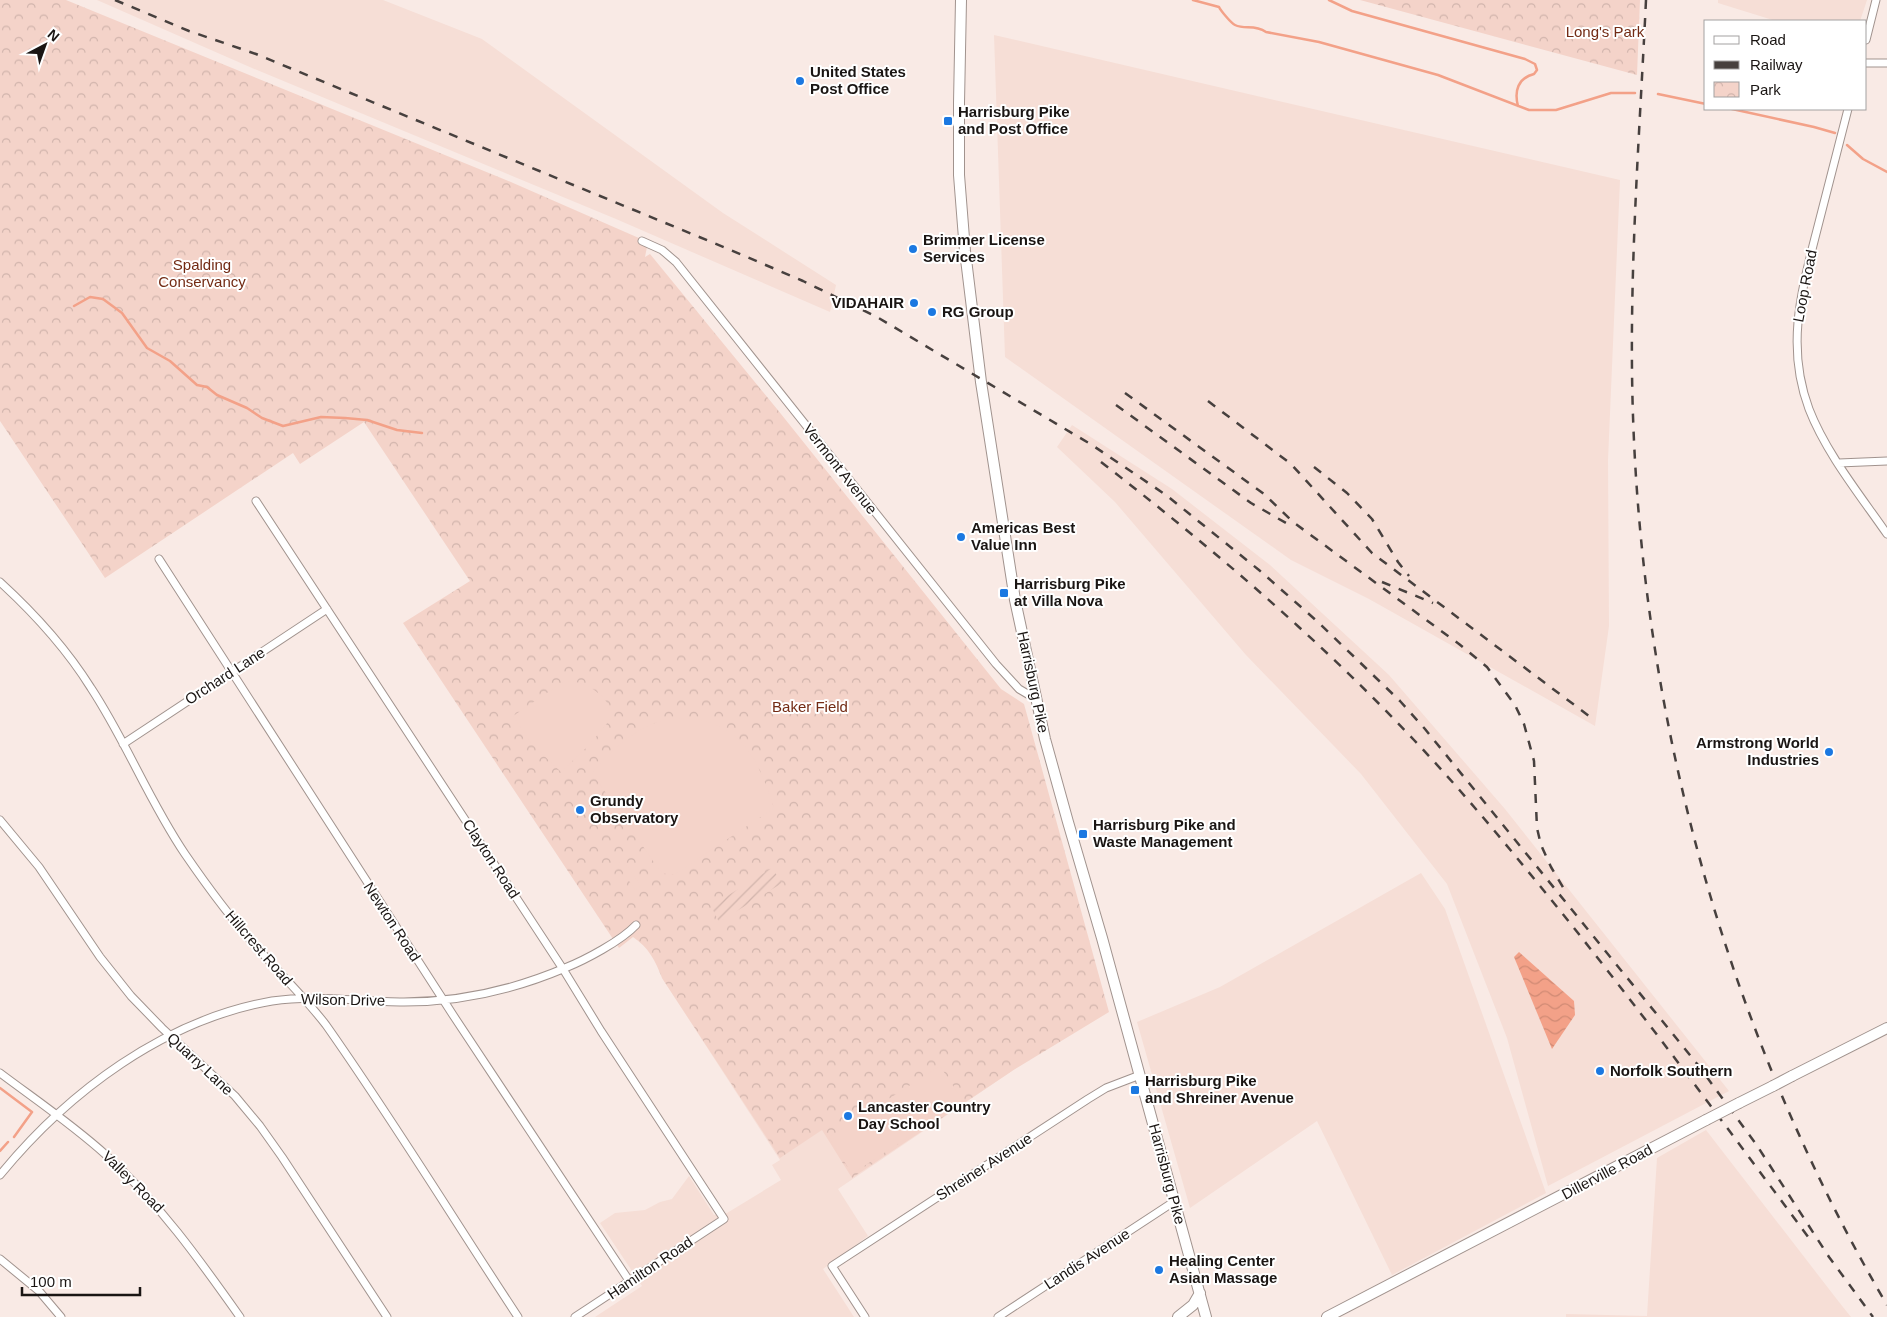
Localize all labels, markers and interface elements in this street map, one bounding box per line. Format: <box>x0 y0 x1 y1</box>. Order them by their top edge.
north arrow <box>20 20 70 70</box>
legend <box>1704 20 1867 110</box>
park label: Long's Park <box>1566 23 1645 40</box>
text: N <box>44 26 63 45</box>
text: Road <box>1750 31 1786 48</box>
text: Railway <box>1750 56 1803 73</box>
place label: United States Post Office <box>810 63 906 97</box>
marker: United States Post Office <box>794 75 806 87</box>
text: Park <box>1750 81 1781 98</box>
place label: Harrisburg Pike and Post Office <box>958 103 1070 137</box>
marker: Harrisburg Pike and Post Office <box>942 115 954 127</box>
place label: Brimmer License Services <box>923 231 1045 265</box>
marker: Brimmer License Services <box>907 243 919 255</box>
street label: Loop Road <box>1789 248 1820 324</box>
park label: Spalding Conservancy <box>158 256 246 290</box>
place label: VIDAHAIR <box>831 294 904 311</box>
marker: VIDAHAIR <box>908 297 920 309</box>
place label: RG Group <box>942 303 1014 320</box>
marker: RG Group <box>926 306 938 318</box>
street label: Vermont Avenue <box>800 420 881 517</box>
place label: Americas Best Value Inn <box>971 519 1075 553</box>
marker: Americas Best Value Inn <box>955 531 967 543</box>
place label: Harrisburg Pike at Villa Nova <box>1014 575 1126 609</box>
marker: Harrisburg Pike at Villa Nova <box>998 587 1010 599</box>
street label: Harrisburg Pike <box>1014 630 1053 734</box>
street label: Orchard Lane <box>182 643 268 708</box>
park label: Baker Field <box>772 698 848 715</box>
place label: Armstrong World Industries <box>1696 734 1819 768</box>
marker: Armstrong World Industries <box>1823 746 1835 758</box>
place label: Grundy Observatory <box>590 792 679 826</box>
marker: Grundy Observatory <box>574 804 586 816</box>
street label: Clayton Road <box>460 816 523 901</box>
place label: Harrisburg Pike and Waste Management <box>1093 816 1236 850</box>
marker: Harrisburg Pike and Waste Management <box>1077 828 1089 840</box>
street label: Newton Road <box>361 879 424 964</box>
street label: Hillcrest Road <box>222 907 296 988</box>
street label: Wilson Drive <box>301 990 385 1009</box>
street label: Quarry Lane <box>164 1029 237 1098</box>
place label: Norfolk Southern <box>1610 1062 1733 1079</box>
marker: Norfolk Southern <box>1594 1065 1606 1077</box>
place label: Harrisburg Pike and Shreiner Avenue <box>1145 1072 1294 1106</box>
marker: Harrisburg Pike and Shreiner Avenue <box>1129 1084 1141 1096</box>
place label: Lancaster Country Day School <box>858 1098 991 1132</box>
marker: Lancaster Country Day School <box>842 1110 854 1122</box>
street label: Harrisburg Pike <box>1146 1122 1189 1226</box>
street label: Shreiner Avenue <box>933 1129 1035 1204</box>
street label: Dillerville Road <box>1559 1141 1655 1203</box>
street label: Valley Road <box>99 1147 168 1216</box>
street label: Landis Avenue <box>1041 1225 1133 1292</box>
street label: Hamilton Road <box>604 1233 696 1302</box>
place label: Healing Center Asian Massage <box>1169 1252 1277 1286</box>
scale bar <box>22 1264 140 1296</box>
marker: Healing Center Asian Massage <box>1153 1264 1165 1276</box>
text: 100 m <box>30 1273 72 1290</box>

